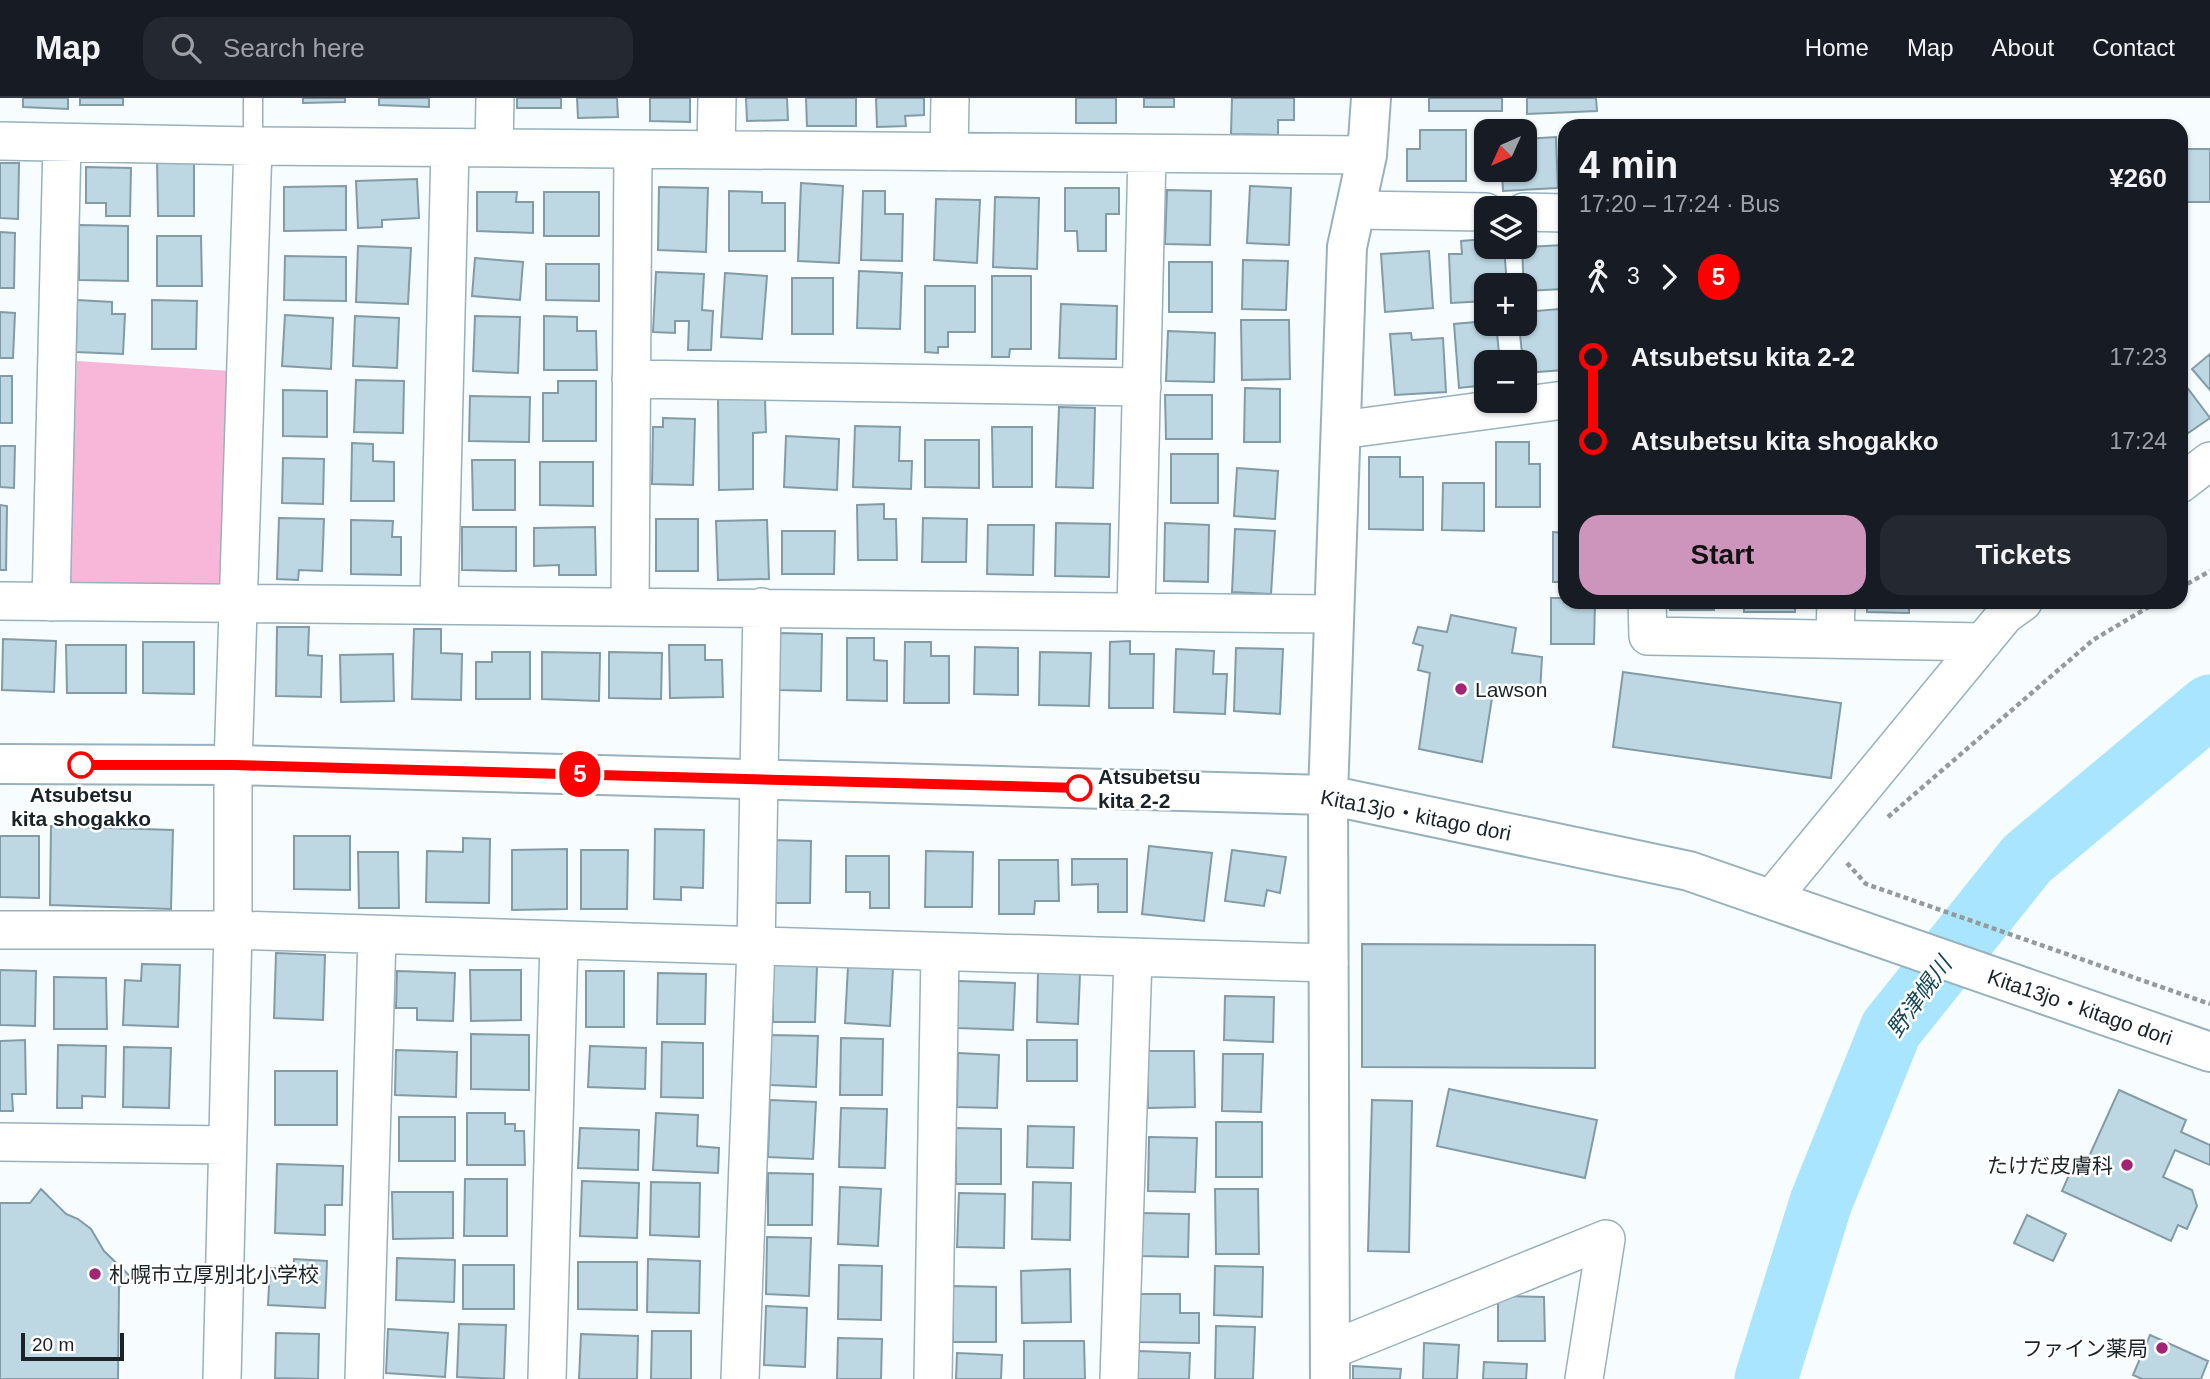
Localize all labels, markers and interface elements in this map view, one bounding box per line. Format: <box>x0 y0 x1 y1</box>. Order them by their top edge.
search box <box>143 17 633 80</box>
text: Map <box>35 29 101 66</box>
icon: search <box>167 29 205 67</box>
text: Search here <box>223 33 365 63</box>
text: Home <box>1805 34 1869 61</box>
text: Map <box>1907 34 1954 61</box>
text: About <box>1992 34 2054 61</box>
text: Contact <box>2092 34 2175 61</box>
north arrow <box>1474 119 1536 182</box>
map controls <box>1474 119 1537 413</box>
text: 4 min <box>1579 144 1678 186</box>
text: ¥260 <box>2109 163 2167 193</box>
text: 17:20 – 17:24 · Bus <box>1579 191 1780 217</box>
button: layers <box>1474 196 1537 259</box>
icon: walk <box>1579 258 1617 296</box>
icon: forward <box>1650 258 1688 296</box>
text: 3 <box>1627 263 1640 289</box>
text: 5 <box>1712 263 1725 290</box>
button: + <box>1474 273 1537 336</box>
text: Atsubetsu kita 2-2 <box>1631 342 1855 372</box>
text: 17:23 <box>2109 344 2167 370</box>
button: − <box>1474 350 1537 413</box>
text: Atsubetsu kita shogakko <box>1631 426 1939 456</box>
text: 17:24 <box>2109 428 2167 454</box>
button: Start <box>1579 515 1866 595</box>
button: Tickets <box>1880 515 2167 595</box>
place label: Lawson <box>1475 678 1547 701</box>
marker: Lawson <box>1453 681 1469 697</box>
line badge: 5 <box>557 751 603 797</box>
marker: Atsubetsu kita shogakko <box>68 752 94 778</box>
text: 5 <box>573 760 587 787</box>
place label: Atsubetsu kita 2-2 <box>1098 765 1201 812</box>
marker: Atsubetsu kita 2-2 <box>1066 775 1092 801</box>
place label: Atsubetsu kita shogakko <box>11 783 151 830</box>
street label: Kita13jo・kitago dori <box>1319 785 1513 845</box>
water label: 野津幌川 <box>1881 950 1958 1042</box>
street label: Kita13jo・kitago dori <box>1985 965 2175 1049</box>
place label: たけだ皮膚科 <box>1987 1154 2113 1177</box>
marker: たけだ皮膚科 <box>2119 1157 2135 1173</box>
place label: 札幌市立厚別北小学校 <box>109 1263 319 1286</box>
marker: 札幌市立厚別北小学校 <box>87 1266 103 1282</box>
scale bar <box>21 1330 124 1362</box>
text: 20 m <box>32 1334 74 1355</box>
place label: ファイン薬局 <box>2022 1337 2148 1360</box>
marker: ファイン薬局 <box>2154 1340 2170 1356</box>

